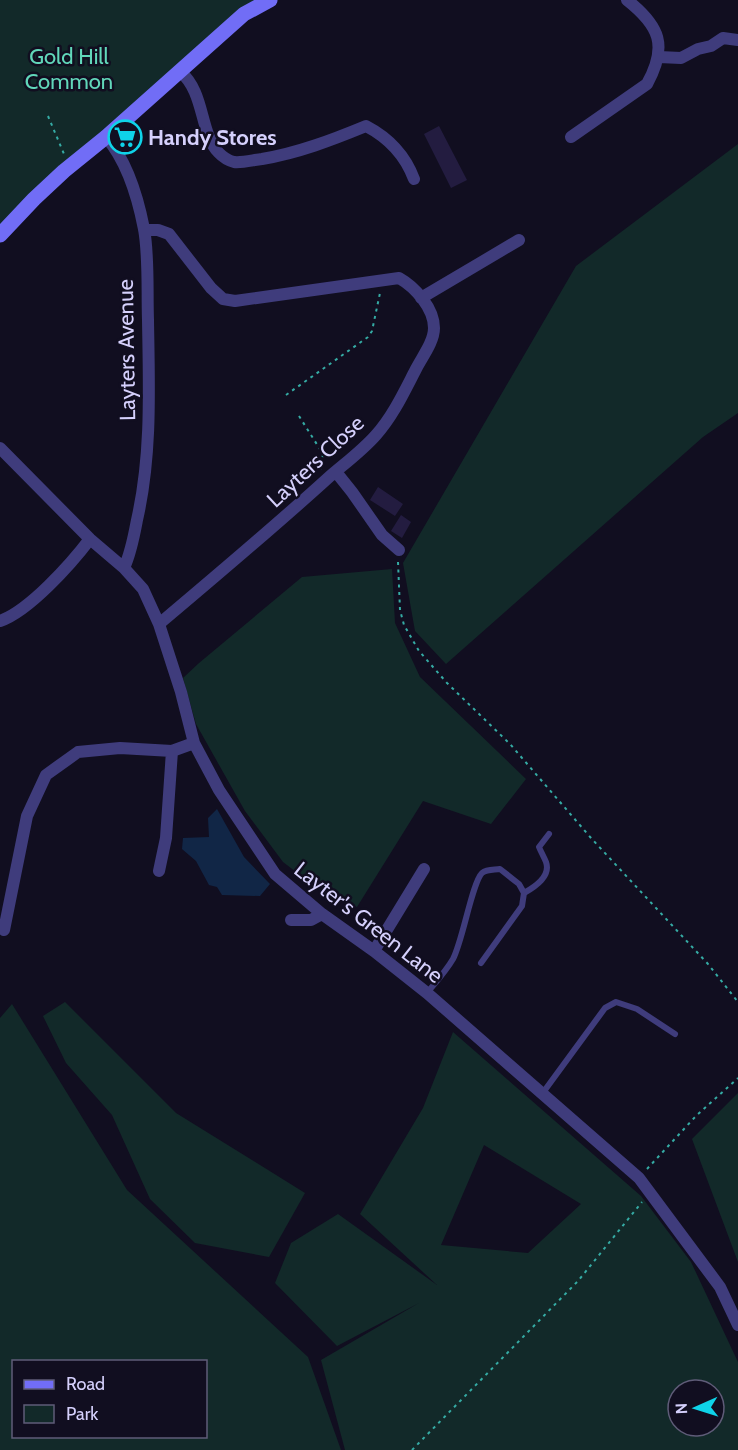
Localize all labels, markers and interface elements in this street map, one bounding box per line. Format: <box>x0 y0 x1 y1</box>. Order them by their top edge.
park label: Gold Hill Common <box>25 43 113 95</box>
supermarket icon: Handy Stores <box>107 119 143 155</box>
place label: Handy Stores <box>148 124 277 151</box>
street label: Layters Avenue <box>112 279 141 421</box>
street label: Layters Close <box>261 410 370 513</box>
street label: Layter's Green Lane <box>289 856 449 989</box>
legend <box>12 1360 207 1438</box>
text: Road <box>66 1373 105 1395</box>
north arrow <box>666 1378 726 1438</box>
text: Park <box>66 1403 99 1425</box>
text: N <box>672 1403 691 1415</box>

